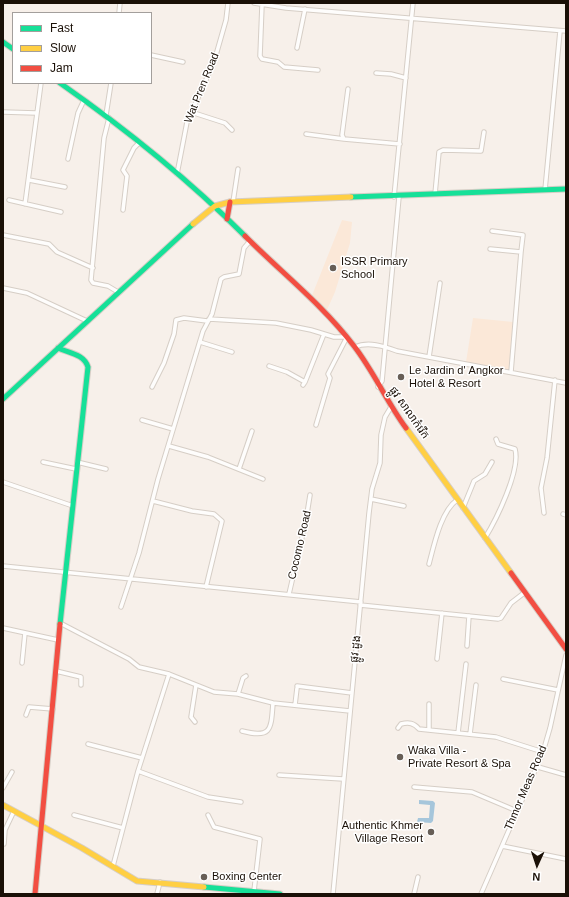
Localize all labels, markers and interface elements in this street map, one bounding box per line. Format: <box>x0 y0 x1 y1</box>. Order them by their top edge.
legend <box>12 12 152 84</box>
text: Fast <box>50 21 73 35</box>
text: Slow <box>50 41 76 55</box>
street label: Wat Pren Road <box>182 51 222 125</box>
text: Jam <box>50 61 73 75</box>
place label: ISSR Primary School <box>341 255 408 281</box>
marker: ISSR Primary School <box>328 263 338 273</box>
place label: Le Jardin d' Angkor Hotel & Resort <box>409 364 503 390</box>
marker: Le Jardin d' Angkor Hotel & Resort <box>396 372 406 382</box>
street label: ផ្លូវ សាលាកំរើក <box>386 384 432 442</box>
street label: Cocomo Road <box>286 509 314 581</box>
street label: ផ្លូវ ដូង <box>348 635 364 663</box>
street label: Thmor Meas Road <box>502 743 550 833</box>
place label: Waka Villa - Private Resort & Spa <box>408 744 511 770</box>
marker: Waka Villa - Private Resort & Spa <box>395 752 405 762</box>
place label: Authentic Khmer Village Resort <box>342 819 423 845</box>
marker: Authentic Khmer Village Resort <box>426 827 436 837</box>
north arrow <box>517 845 557 885</box>
place label: Boxing Center <box>212 870 282 884</box>
text: N <box>532 871 541 883</box>
marker: Boxing Center <box>199 872 209 882</box>

